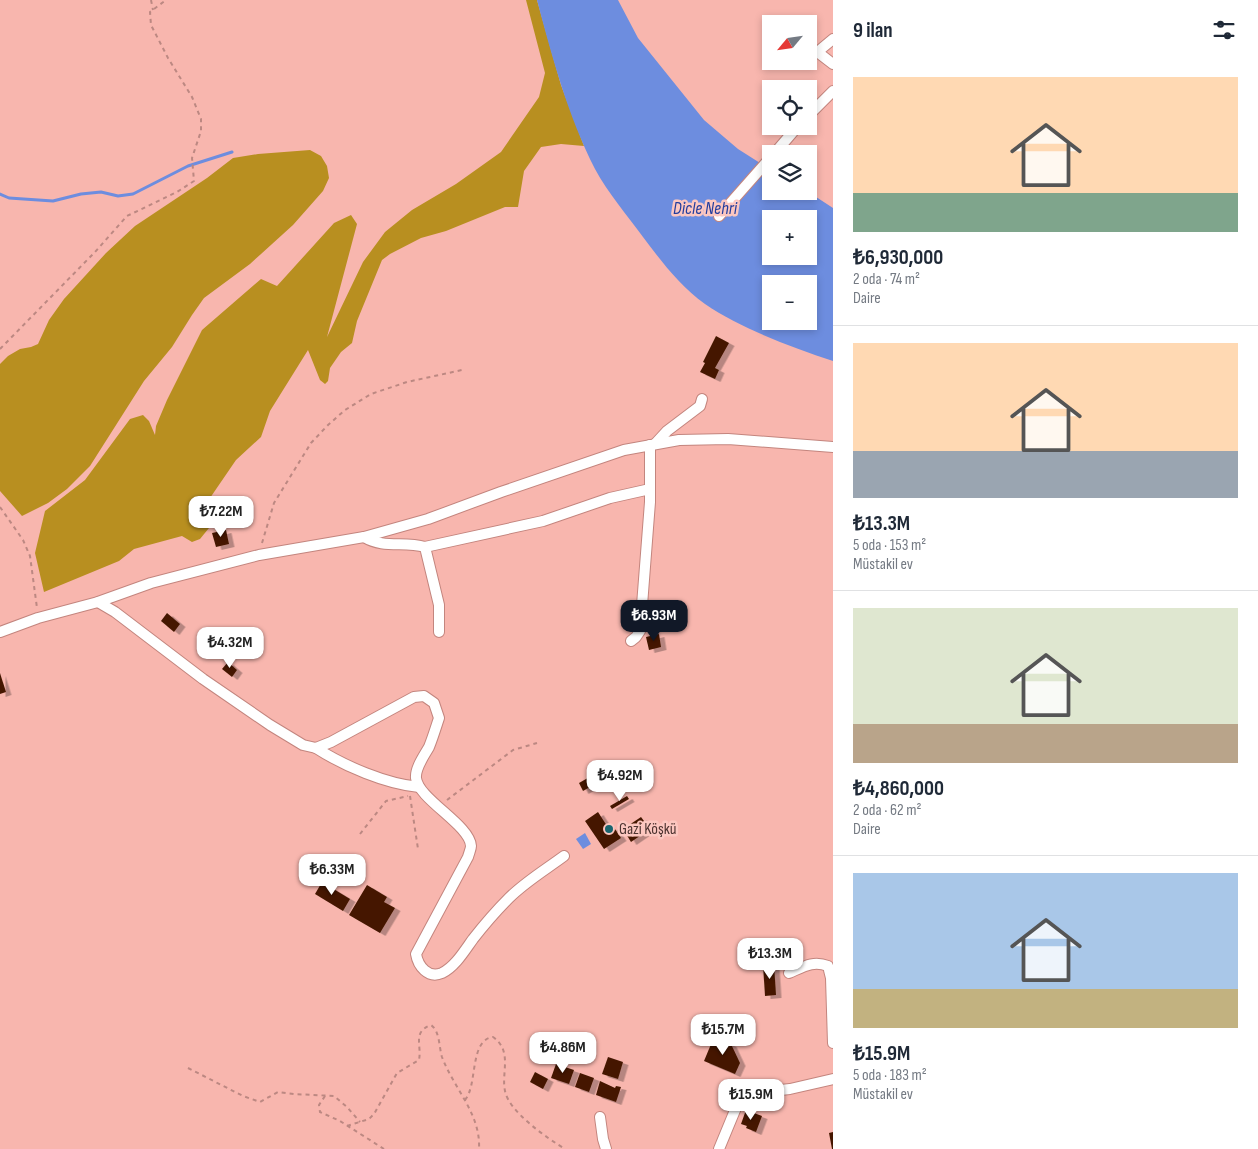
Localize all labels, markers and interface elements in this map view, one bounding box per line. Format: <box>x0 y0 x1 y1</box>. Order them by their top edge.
north arrow <box>762 15 818 70</box>
map controls <box>762 15 817 330</box>
icon: filters <box>1210 16 1238 44</box>
text: 9 ilan <box>853 18 893 43</box>
button: locate <box>762 80 817 135</box>
icon: home <box>1001 110 1091 200</box>
button: layers <box>762 145 817 200</box>
water label: Dicle Nehri <box>673 198 738 219</box>
button: + <box>762 210 817 265</box>
text: ₺6,930,000 <box>853 245 943 270</box>
text: 2 oda · 74 m² <box>853 270 920 289</box>
button: − <box>762 275 817 330</box>
text: Daire <box>853 289 881 308</box>
icon: home <box>1001 375 1091 465</box>
pin: ₺7.22M <box>180 496 262 538</box>
text: ₺7.22M <box>200 502 242 521</box>
text: ₺13.3M <box>853 511 910 536</box>
text: 5 oda · 153 m² <box>853 536 926 555</box>
text: Müstakil ev <box>853 555 913 574</box>
pin: ₺6.93M <box>613 600 695 642</box>
text: ₺6.93M <box>632 606 676 625</box>
pin: ₺4.32M <box>189 626 271 669</box>
text: ₺4.32M <box>208 633 252 652</box>
icon: home <box>1001 640 1091 730</box>
pin: ₺4.92M <box>579 760 661 802</box>
text: ₺4.92M <box>598 766 642 785</box>
text: ₺4,860,000 <box>853 776 944 801</box>
text: 2 oda · 62 m² <box>853 801 921 820</box>
place label: Gazi Köşkü <box>619 820 676 839</box>
text: Daire <box>853 820 881 839</box>
marker: Gazi Köşkü <box>603 823 615 835</box>
pin: ₺6.33M <box>291 854 373 896</box>
text: ₺6.33M <box>310 860 354 879</box>
icon: home <box>1001 905 1091 995</box>
pin: ₺13.3M <box>729 938 811 980</box>
text: ₺13.3M <box>748 944 792 963</box>
pin: ₺15.7M <box>682 1014 764 1056</box>
text: ₺15.7M <box>702 1020 744 1039</box>
pin: ₺4.86M <box>522 1032 604 1074</box>
text: ₺4.86M <box>540 1038 586 1057</box>
text: ₺15.9M <box>853 1041 910 1066</box>
text: 5 oda · 183 m² <box>853 1066 927 1085</box>
pin: ₺15.9M <box>710 1078 792 1121</box>
text: ₺15.9M <box>729 1085 773 1104</box>
text: Müstakil ev <box>853 1085 913 1104</box>

